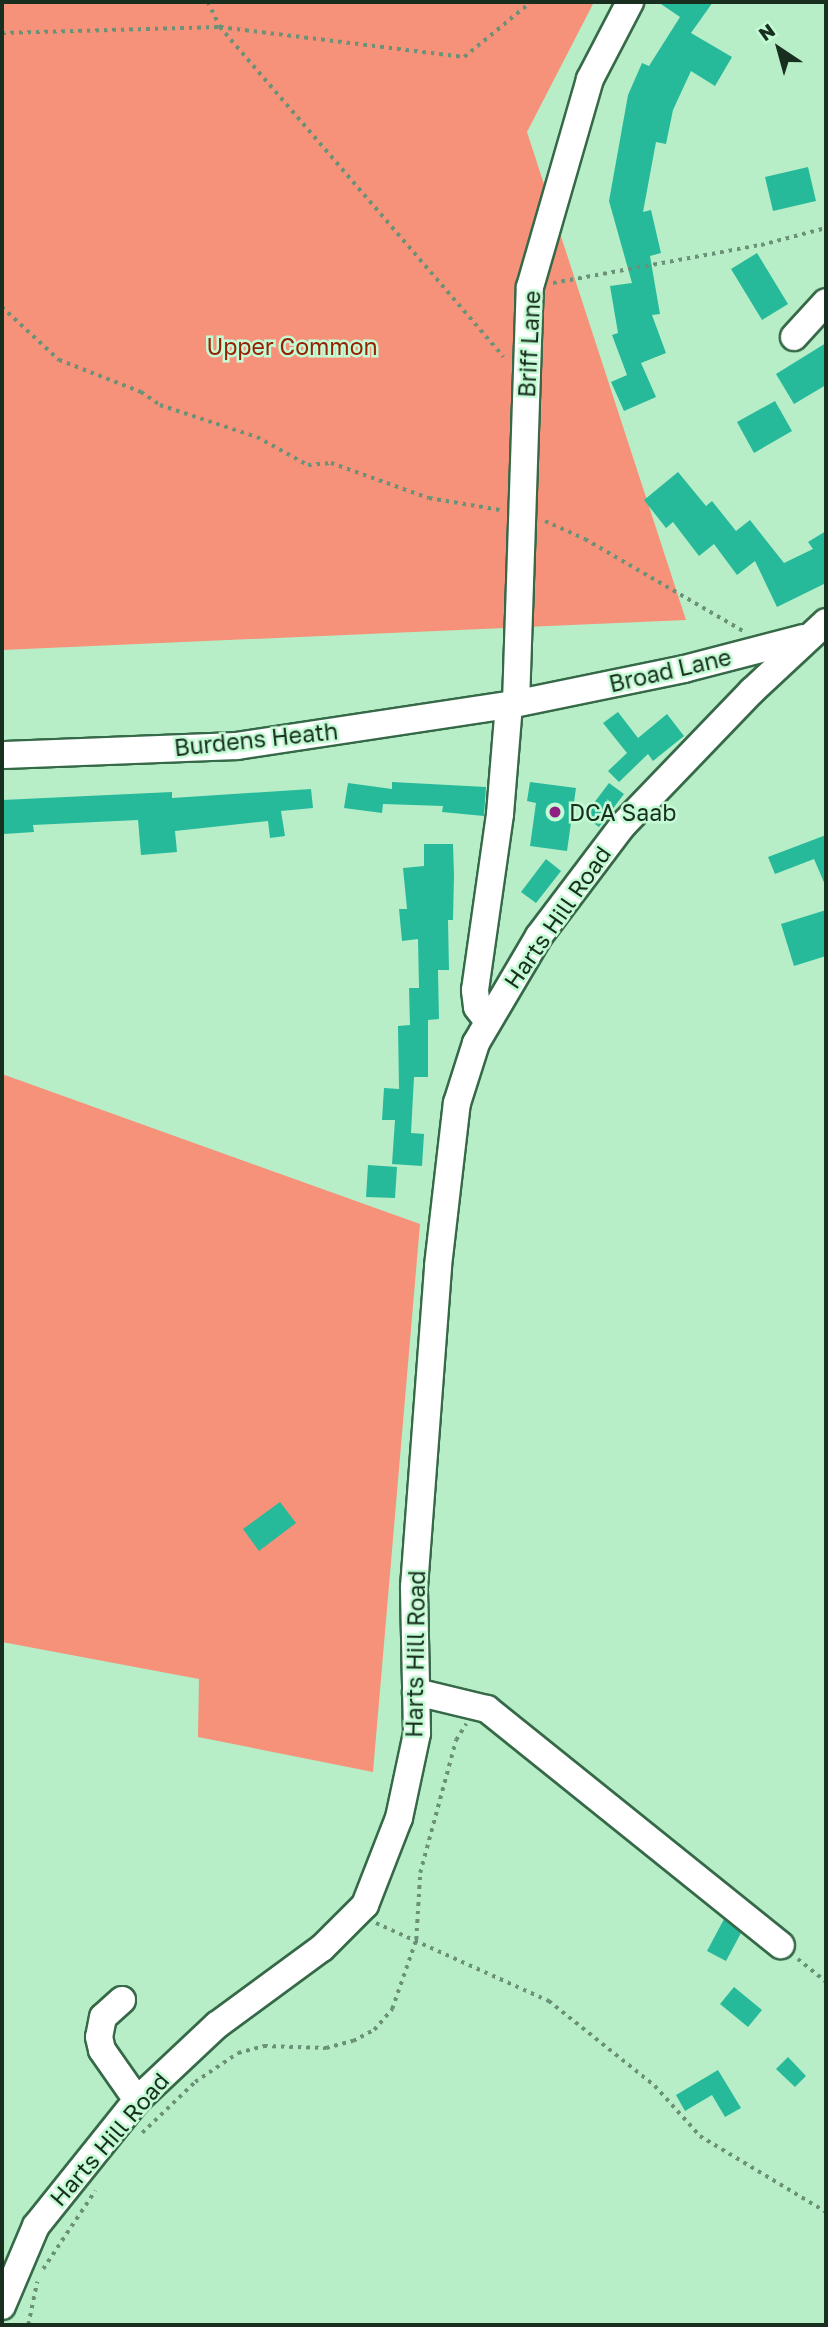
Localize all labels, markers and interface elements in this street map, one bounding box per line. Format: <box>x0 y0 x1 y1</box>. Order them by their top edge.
north arrow <box>744 14 814 84</box>
text: N <box>754 18 779 45</box>
street label: Briff Lane <box>512 290 546 398</box>
park label: Upper Common <box>206 332 378 360</box>
street label: Broad Lane <box>606 643 734 697</box>
street label: Burdens Heath <box>173 717 339 761</box>
place label: DCA Saab <box>569 798 676 826</box>
marker: DCA Saab <box>547 804 563 820</box>
street label: Harts Hill Road <box>498 840 616 994</box>
street label: Harts Hill Road <box>400 1570 430 1738</box>
street label: Harts Hill Road <box>44 2067 174 2211</box>

